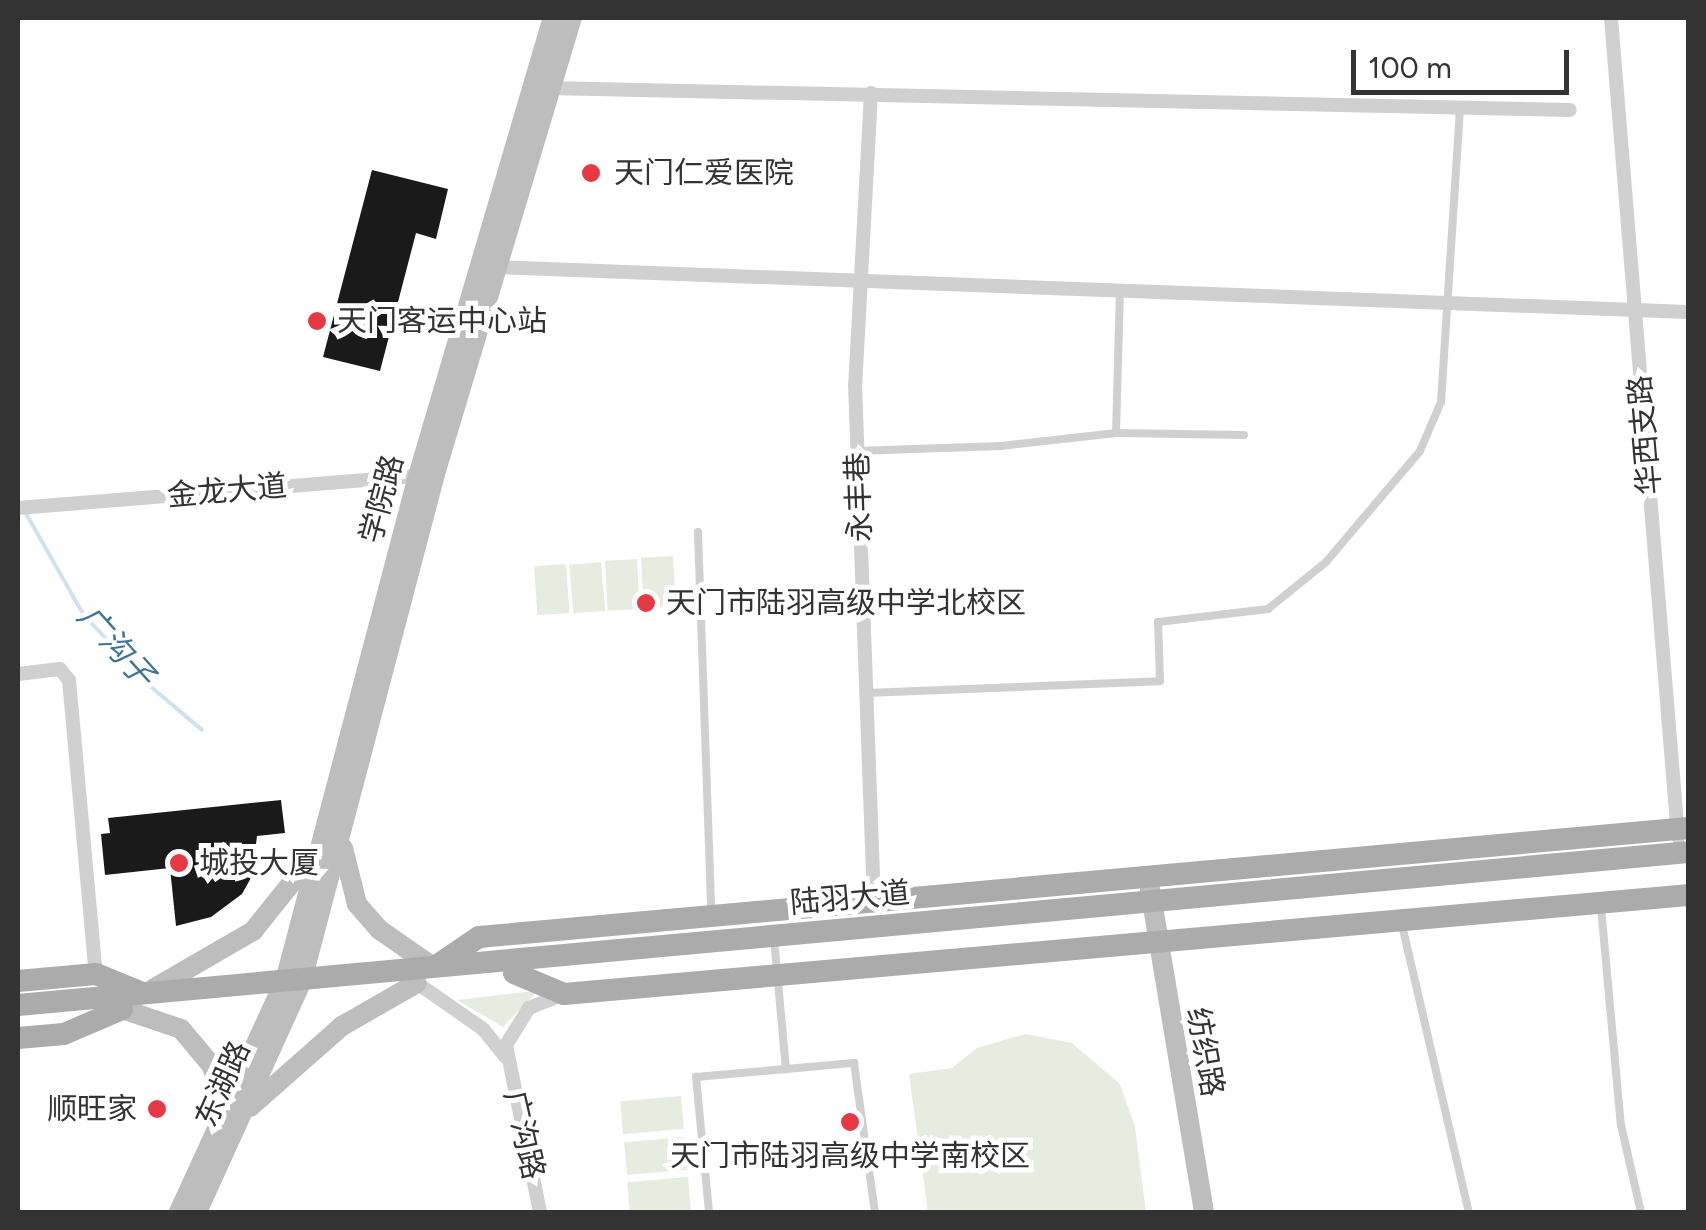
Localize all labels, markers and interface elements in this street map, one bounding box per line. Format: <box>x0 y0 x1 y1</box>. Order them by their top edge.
scale bar <box>1356 30 1574 92</box>
text: 100 m <box>1368 49 1452 86</box>
place label: 天门仁爱医院 <box>614 155 794 191</box>
marker: 天门仁爱医院 <box>578 160 604 186</box>
place label: 天门客运中心站 <box>337 303 547 339</box>
marker: 天门客运中心站 <box>306 310 328 332</box>
street label: 华西支路 <box>1622 374 1668 496</box>
street label: 学院路 <box>353 451 411 547</box>
street label: 永丰巷 <box>839 451 879 543</box>
street label: 金龙大道 <box>166 468 288 514</box>
place label: 天门市陆羽高级中学北校区 <box>666 585 1026 621</box>
marker: 天门市陆羽高级中学北校区 <box>635 592 657 614</box>
water label: 广沟子 <box>70 597 162 695</box>
place label: 城投大厦 <box>199 845 319 881</box>
marker: 城投大厦 <box>168 852 190 874</box>
street label: 陆羽大道 <box>789 875 911 921</box>
street label: 纺织路 <box>1179 1005 1231 1099</box>
street label: 东湖路 <box>188 1036 258 1132</box>
street label: 广沟路 <box>496 1087 552 1183</box>
place label: 顺旺家 <box>47 1091 137 1127</box>
marker: 顺旺家 <box>146 1098 168 1120</box>
marker: 天门市陆羽高级中学南校区 <box>839 1111 861 1133</box>
place label: 天门市陆羽高级中学南校区 <box>670 1138 1030 1174</box>

